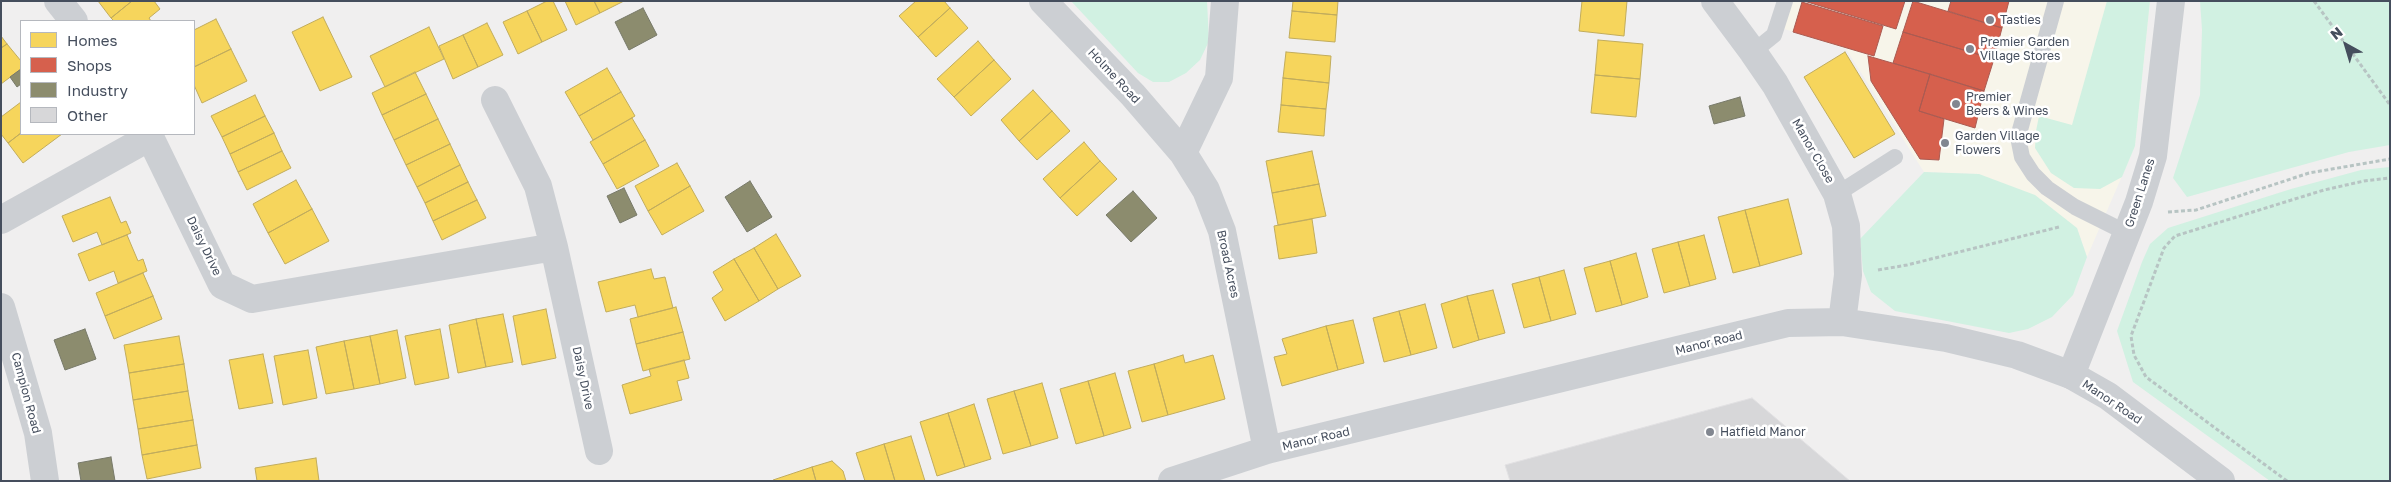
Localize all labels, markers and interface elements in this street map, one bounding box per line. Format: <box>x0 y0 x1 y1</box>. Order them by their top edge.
place label: Tasties <box>2000 13 2041 27</box>
marker: Tasties <box>1984 14 1996 26</box>
legend <box>20 20 195 135</box>
north arrow <box>2321 20 2371 70</box>
text: N <box>2327 23 2346 43</box>
text: Homes <box>67 31 117 49</box>
place label: Premier Garden Village Stores <box>1980 35 2069 63</box>
marker: Premier Garden Village Stores <box>1964 43 1976 55</box>
street label: Holme Road <box>1085 45 1143 107</box>
text: Shops <box>67 56 112 74</box>
text: Industry <box>67 81 128 99</box>
place label: Premier Beers & Wines <box>1966 90 2048 118</box>
marker: Premier Beers & Wines <box>1950 98 1962 110</box>
text: Other <box>67 106 108 124</box>
street label: Manor Close <box>1789 116 1837 186</box>
place label: Garden Village Flowers <box>1955 129 2040 157</box>
marker: Garden Village Flowers <box>1939 137 1951 149</box>
street label: Green Lanes <box>2122 157 2158 229</box>
street label: Daisy Drive <box>183 214 225 278</box>
street label: Broad Acres <box>1214 229 1242 299</box>
street label: Manor Road <box>1674 328 1744 358</box>
street label: Daisy Drive <box>569 345 597 411</box>
street label: Campion Road <box>8 351 44 435</box>
street label: Manor Road <box>2079 377 2145 427</box>
street label: Manor Road <box>1281 424 1351 454</box>
place label: Hatfield Manor <box>1720 425 1806 439</box>
marker: Hatfield Manor <box>1704 426 1716 438</box>

